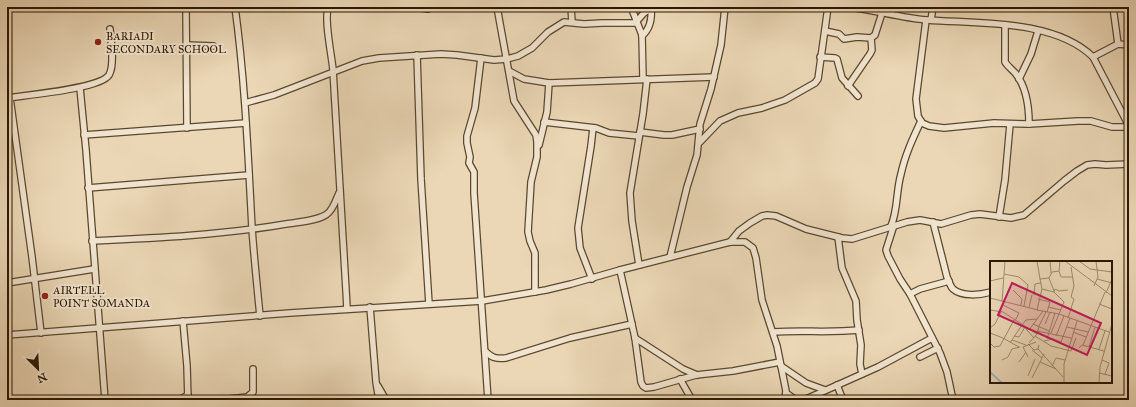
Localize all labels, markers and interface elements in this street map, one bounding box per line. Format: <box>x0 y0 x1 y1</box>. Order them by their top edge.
place label: BARIADI SECONDARY SCHOOL <box>106 30 226 56</box>
marker: BARIADI SECONDARY SCHOOL <box>93 37 103 47</box>
inset map <box>990 261 1112 383</box>
place label: AIRTELL POINT SOMANDA <box>52 284 151 310</box>
marker: AIRTELL POINT SOMANDA <box>40 291 50 301</box>
north arrow <box>18 349 58 389</box>
text: N <box>34 370 49 386</box>

